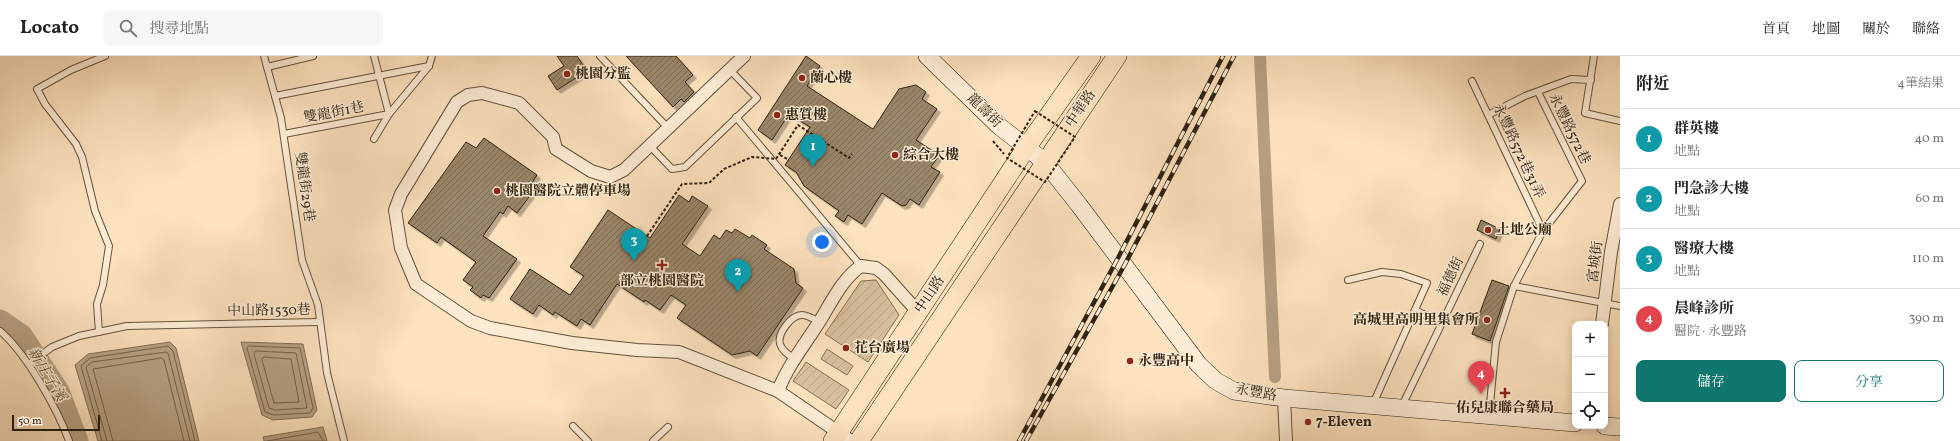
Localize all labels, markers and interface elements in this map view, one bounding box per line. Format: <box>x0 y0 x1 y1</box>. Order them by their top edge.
search box <box>103 10 383 46</box>
text: Locato <box>20 15 79 41</box>
icon: search <box>117 17 139 39</box>
text: 搜尋地點 <box>149 19 209 40</box>
text: 首頁 <box>1762 20 1790 39</box>
text: 地圖 <box>1812 20 1840 39</box>
text: 關於 <box>1862 20 1890 39</box>
text: 聯絡 <box>1912 20 1940 39</box>
place label: 桃園分監 <box>575 65 631 84</box>
marker: 桃園分監 <box>562 69 572 79</box>
place label: 蘭心樓 <box>810 69 852 88</box>
marker: 蘭心樓 <box>797 73 807 83</box>
text: 附近 <box>1636 73 1670 96</box>
text: 4筆結果 <box>1897 75 1944 93</box>
street label: 中華路 <box>1061 86 1101 132</box>
street label: 龍壽街 <box>962 90 1006 132</box>
street label: 永豐路572巷 <box>1544 90 1594 168</box>
street label: 雙龍街1巷 <box>302 98 366 128</box>
street label: 永豐路572巷31弄 <box>1488 100 1548 202</box>
place label: 惠質樓 <box>785 106 827 125</box>
marker: 惠質樓 <box>772 110 782 120</box>
text: 群英樓 <box>1674 119 1719 140</box>
text: 1 <box>1646 130 1652 148</box>
text: 40 m <box>1915 130 1944 148</box>
pin: 1 <box>800 134 826 167</box>
text: 地點 <box>1674 143 1700 161</box>
place label: 綜合大樓 <box>903 146 959 165</box>
marker: 綜合大樓 <box>890 150 900 160</box>
street label: 雙龍街29巷 <box>290 151 318 223</box>
text: 門急診大樓 <box>1674 179 1749 200</box>
place label: 桃園醫院立體停車場 <box>505 182 631 201</box>
marker: 桃園醫院立體停車場 <box>492 186 502 196</box>
text: 2 <box>1646 190 1652 208</box>
text: 60 m <box>1916 190 1944 208</box>
text: 地點 <box>1674 203 1700 221</box>
place label: 土地公廟 <box>1496 221 1552 240</box>
marker: 土地公廟 <box>1483 225 1493 235</box>
pin: 3 <box>621 228 647 261</box>
your location <box>812 232 832 252</box>
text: 醫療大樓 <box>1674 239 1734 260</box>
street label: 富城街 <box>1584 240 1608 284</box>
text: 3 <box>1646 250 1652 268</box>
text: 110 m <box>1912 250 1944 268</box>
street label: 福德街 <box>1434 254 1468 300</box>
marker: 部立桃園醫院 <box>656 259 668 271</box>
pin: 2 <box>725 259 751 292</box>
text: 地點 <box>1674 263 1700 281</box>
place label: 部立桃園醫院 <box>620 272 704 291</box>
street label: 中山路 <box>910 272 950 318</box>
text: 晨峰診所 <box>1674 299 1734 320</box>
street label: 中山路1530巷 <box>227 301 311 321</box>
text: 4 <box>1645 310 1653 328</box>
text: 390 m <box>1909 310 1944 328</box>
place label: 高城里高明里集會所 <box>1353 311 1479 330</box>
marker: 高城里高明里集會所 <box>1482 315 1492 325</box>
map controls <box>1572 321 1608 429</box>
button: + <box>1572 321 1608 357</box>
text: 醫院 · 永豐路 <box>1674 323 1747 341</box>
place label: 花台廣場 <box>854 339 910 358</box>
marker: 花台廣場 <box>841 343 851 353</box>
water label: 新庄子溪 <box>22 344 71 408</box>
place label: 永豐高中 <box>1138 352 1194 371</box>
marker: 永豐高中 <box>1125 356 1135 366</box>
button: − <box>1572 357 1608 393</box>
button: 儲存 <box>1636 360 1786 402</box>
button: 分享 <box>1794 360 1944 402</box>
pin: 4 <box>1468 361 1494 394</box>
street label: 永豐路 <box>1234 380 1278 406</box>
marker: 佑兒康聯合藥局 <box>1500 388 1510 398</box>
button: locate <box>1572 393 1608 429</box>
place label: 佑兒康聯合藥局 <box>1456 399 1554 418</box>
scale bar <box>12 413 100 432</box>
place label: 7-Eleven <box>1316 413 1372 432</box>
text: 50 m <box>18 414 42 429</box>
marker: 7-Eleven <box>1303 417 1313 427</box>

